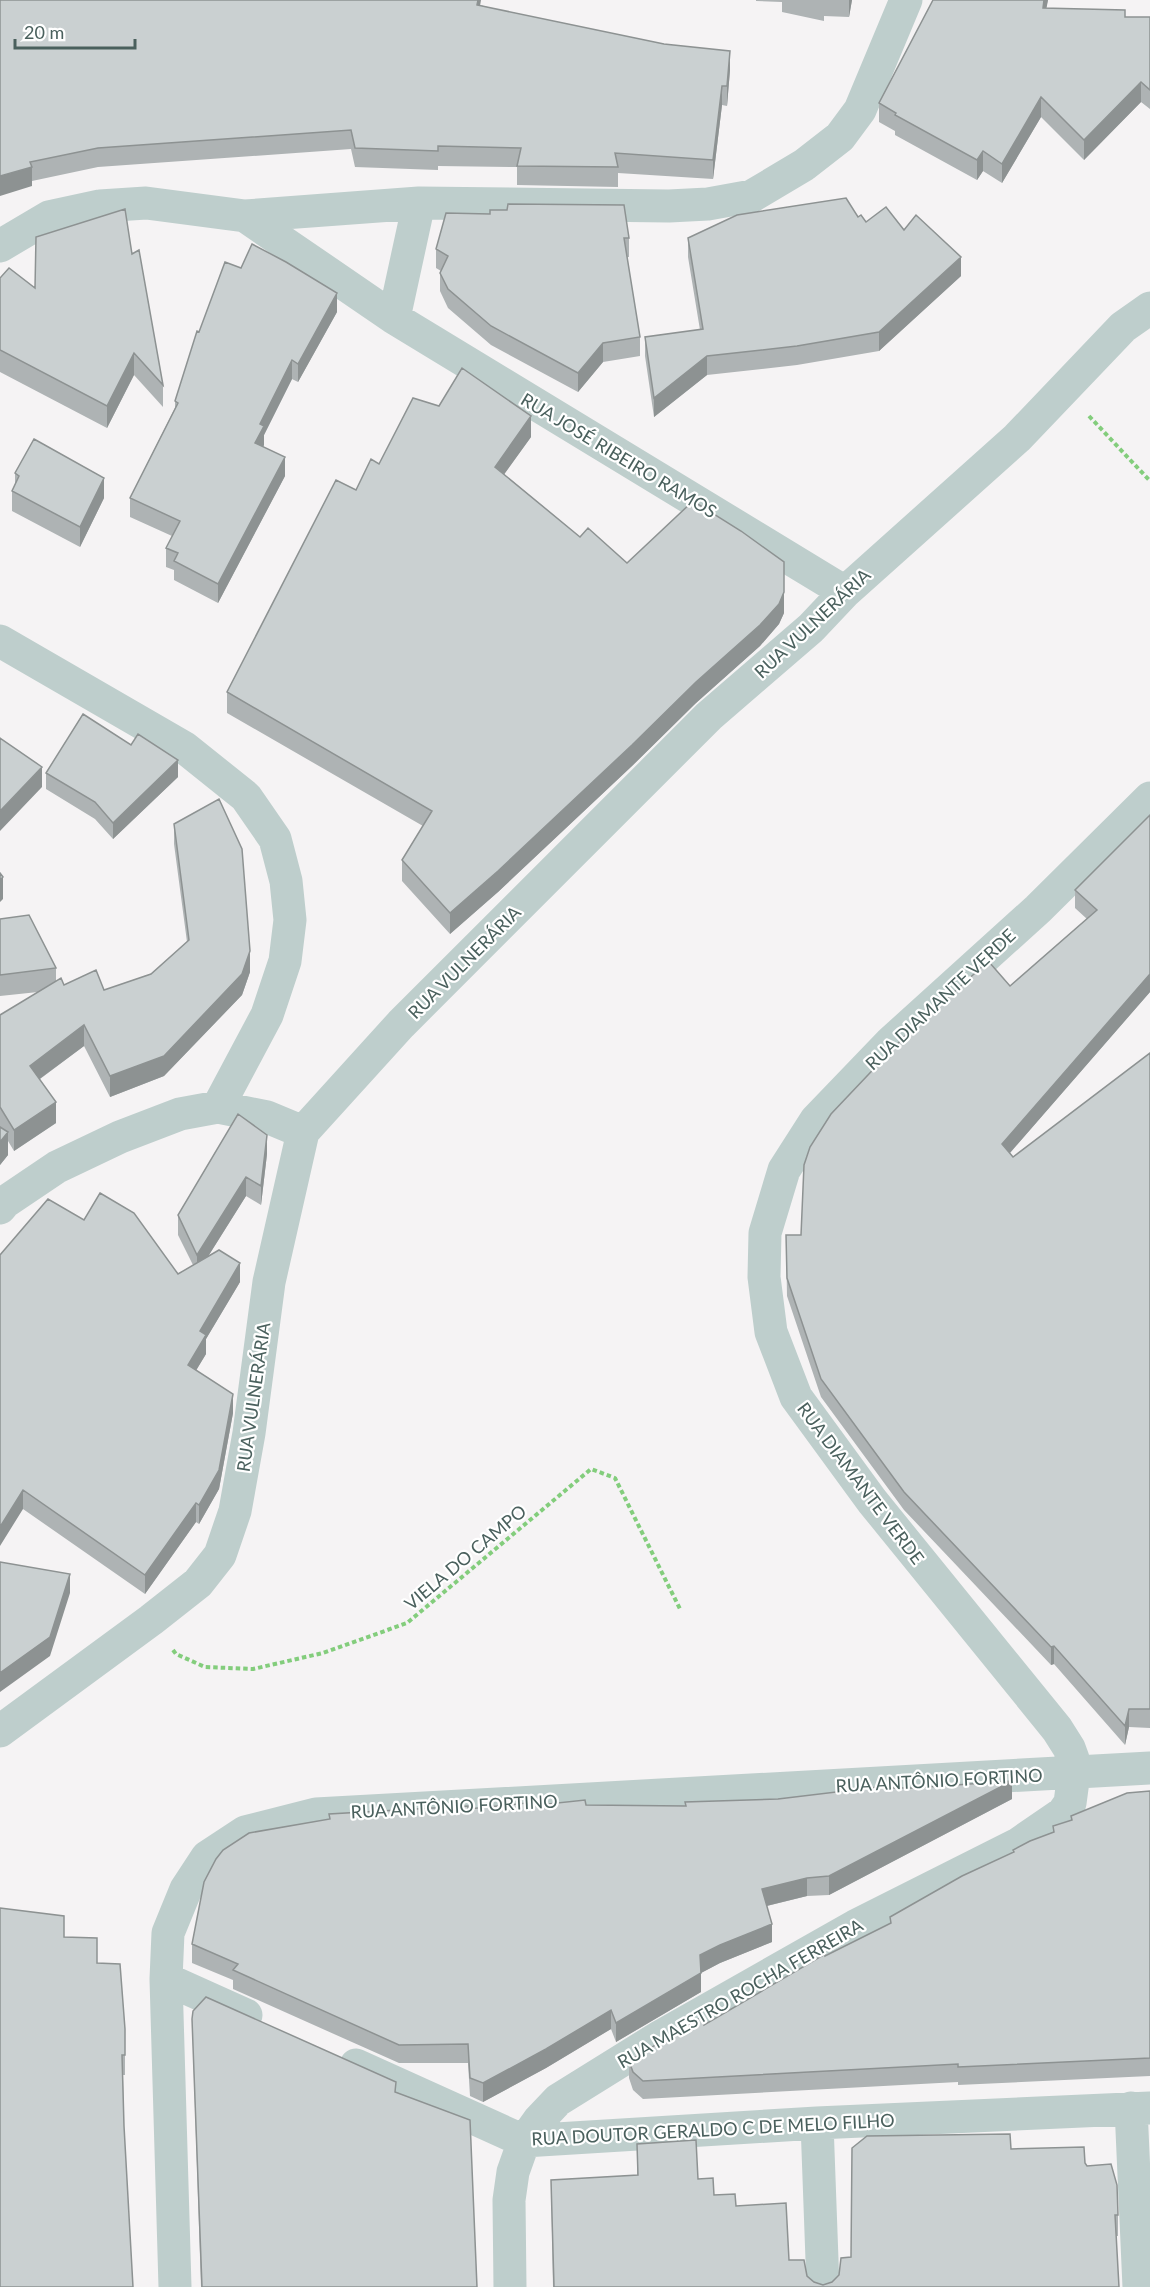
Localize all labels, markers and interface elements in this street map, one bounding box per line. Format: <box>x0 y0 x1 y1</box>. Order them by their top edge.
scale bar <box>15 12 135 50</box>
text: 20 m <box>24 21 64 43</box>
street label: RUA JOSÉ RIBEIRO RAMOS <box>517 388 721 522</box>
street label: RUA VULNERÁRIA <box>749 563 875 682</box>
street label: RUA VULNERÁRIA <box>403 900 526 1023</box>
street label: RUA DIAMANTE VERDE <box>861 924 1019 1074</box>
street label: RUA VULNERÁRIA <box>232 1320 274 1473</box>
street label: RUA DIAMANTE VERDE <box>793 1398 929 1568</box>
street label: VIELA DO CAMPO <box>400 1500 530 1614</box>
street label: RUA ANTÔNIO FORTINO <box>835 1764 1043 1796</box>
street label: RUA ANTÔNIO FORTINO <box>350 1790 558 1822</box>
street label: RUA MAESTRO ROCHA FERREIRA <box>613 1913 867 2072</box>
street label: RUA DOUTOR GERALDO C DE MELO FILHO <box>531 2108 895 2150</box>

